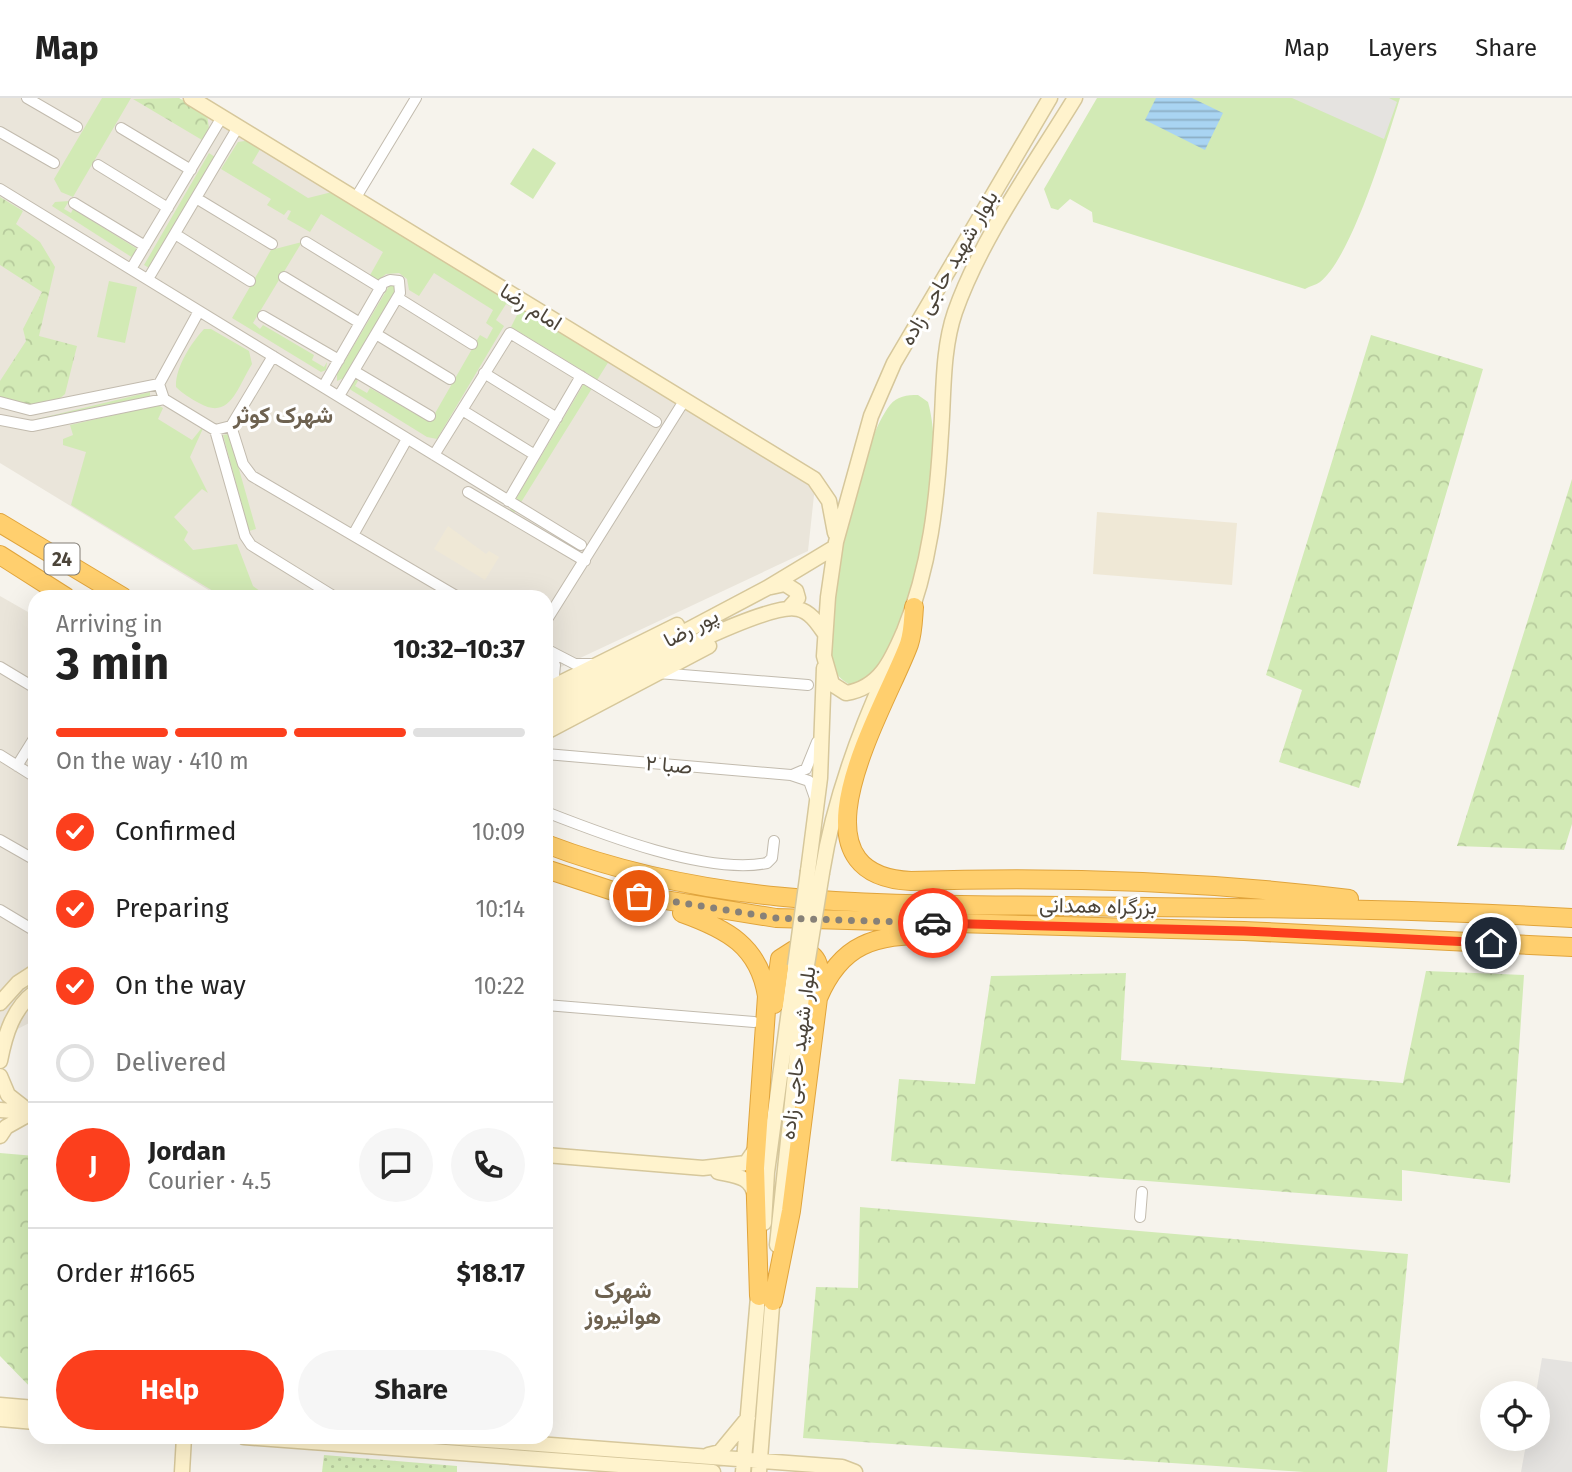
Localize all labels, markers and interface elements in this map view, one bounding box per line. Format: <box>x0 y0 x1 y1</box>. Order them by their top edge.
text: Map <box>35 28 99 68</box>
text: Map <box>1284 34 1330 62</box>
text: Layers <box>1368 34 1437 62</box>
text: Share <box>1475 34 1537 62</box>
street label: بلوار شهید حاجی زاده <box>894 186 1004 350</box>
street label: امام رضا <box>495 278 567 337</box>
district label: شهرک کوثر <box>232 401 333 430</box>
road number: 24 <box>44 544 80 574</box>
street label: پور رضا <box>659 603 723 654</box>
text: Arriving in <box>56 610 163 638</box>
text: 10:32–10:37 <box>393 634 525 665</box>
text: 3 min <box>56 636 169 691</box>
text: On the way · 410 m <box>56 747 249 775</box>
street label: صبا ۲ <box>644 750 694 780</box>
icon: check <box>56 813 94 851</box>
text: Confirmed <box>115 816 236 847</box>
text: 10:09 <box>472 818 525 846</box>
pin <box>609 866 669 926</box>
icon: bag <box>620 877 658 915</box>
courier <box>898 888 968 958</box>
icon: check <box>56 890 94 928</box>
street label: بزرگراه همدانی <box>1039 892 1157 920</box>
text: Preparing <box>115 893 228 924</box>
text: 10:14 <box>475 895 525 923</box>
icon: car <box>914 904 952 942</box>
pin <box>1461 913 1521 973</box>
icon: home <box>1472 924 1510 962</box>
street label: بلوار شهید حاجی زاده <box>774 965 822 1141</box>
icon: check <box>56 967 94 1005</box>
text: On the way <box>115 970 246 1001</box>
text: 10:22 <box>474 972 525 1000</box>
text: Delivered <box>115 1047 227 1078</box>
button: chat <box>359 1128 433 1202</box>
button: phone <box>451 1128 525 1202</box>
text: Jordan <box>148 1136 226 1167</box>
text: J <box>89 1150 97 1181</box>
text: Courier · 4.5 <box>148 1167 271 1195</box>
text: Order #1665 <box>56 1258 195 1289</box>
text: $18.17 <box>457 1258 525 1289</box>
district label: شهرک هوانیروز <box>584 1276 661 1331</box>
button: Help <box>56 1350 284 1430</box>
button: Share <box>298 1350 525 1430</box>
map controls <box>1480 1381 1550 1451</box>
button: locate <box>1480 1381 1550 1451</box>

